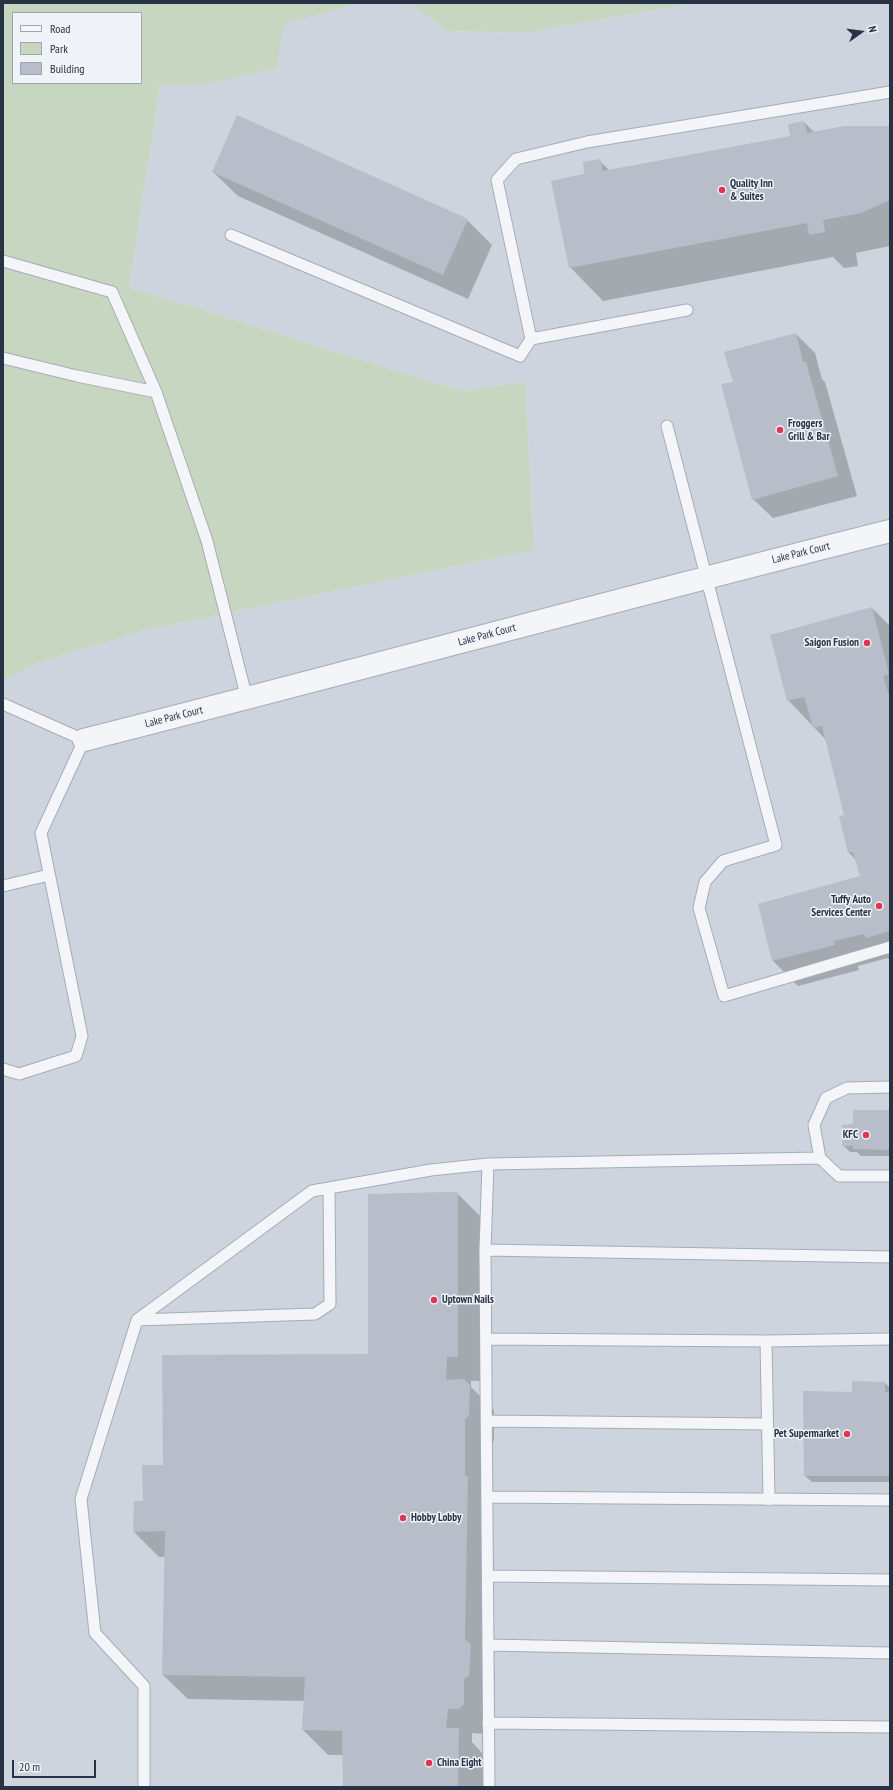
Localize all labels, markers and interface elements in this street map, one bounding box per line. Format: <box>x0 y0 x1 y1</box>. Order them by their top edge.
legend <box>12 12 142 84</box>
north arrow <box>841 12 881 52</box>
text: Road <box>50 21 70 36</box>
text: N <box>865 25 880 34</box>
text: Park <box>50 41 68 56</box>
text: Building <box>50 61 85 76</box>
place label: Quality Inn & Suites <box>730 177 773 203</box>
marker: Quality Inn & Suites <box>717 185 727 195</box>
place label: Froggers Grill & Bar <box>788 417 830 443</box>
marker: Froggers Grill & Bar <box>775 425 785 435</box>
street label: Lake Park Court <box>771 539 831 567</box>
street label: Lake Park Court <box>457 621 517 649</box>
place label: Saigon Fusion <box>805 636 859 650</box>
marker: Saigon Fusion <box>862 638 872 648</box>
street label: Lake Park Court <box>144 703 204 731</box>
place label: Tuffy Auto Services Center <box>811 893 871 919</box>
marker: Tuffy Auto Services Center <box>874 901 884 911</box>
place label: KFC <box>843 1128 858 1142</box>
marker: KFC <box>861 1130 871 1140</box>
place label: Uptown Nails <box>442 1293 494 1307</box>
marker: Uptown Nails <box>429 1295 439 1305</box>
place label: Pet Supermarket <box>774 1427 839 1441</box>
marker: Pet Supermarket <box>842 1429 852 1439</box>
place label: Hobby Lobby <box>411 1511 461 1525</box>
marker: Hobby Lobby <box>398 1513 408 1523</box>
scale bar <box>14 1752 98 1778</box>
place label: China Eight <box>437 1756 481 1770</box>
marker: China Eight <box>424 1758 434 1768</box>
text: 20 m <box>19 1759 40 1774</box>

